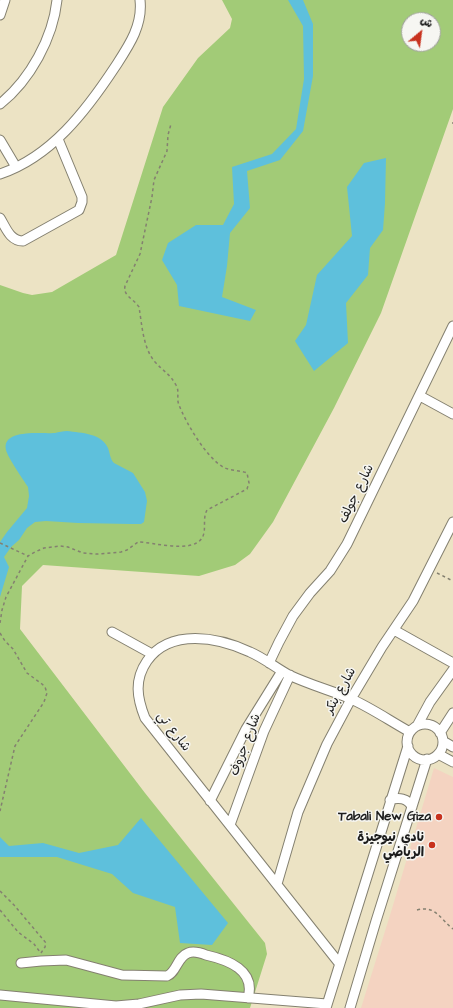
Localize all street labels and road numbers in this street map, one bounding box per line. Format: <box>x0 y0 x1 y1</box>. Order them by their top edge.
street label: شارع جولف <box>336 462 378 526</box>
street label: شارع بنكر <box>322 665 360 717</box>
street label: شارع تي <box>153 709 193 755</box>
street label: شارع جروف <box>227 712 265 778</box>

